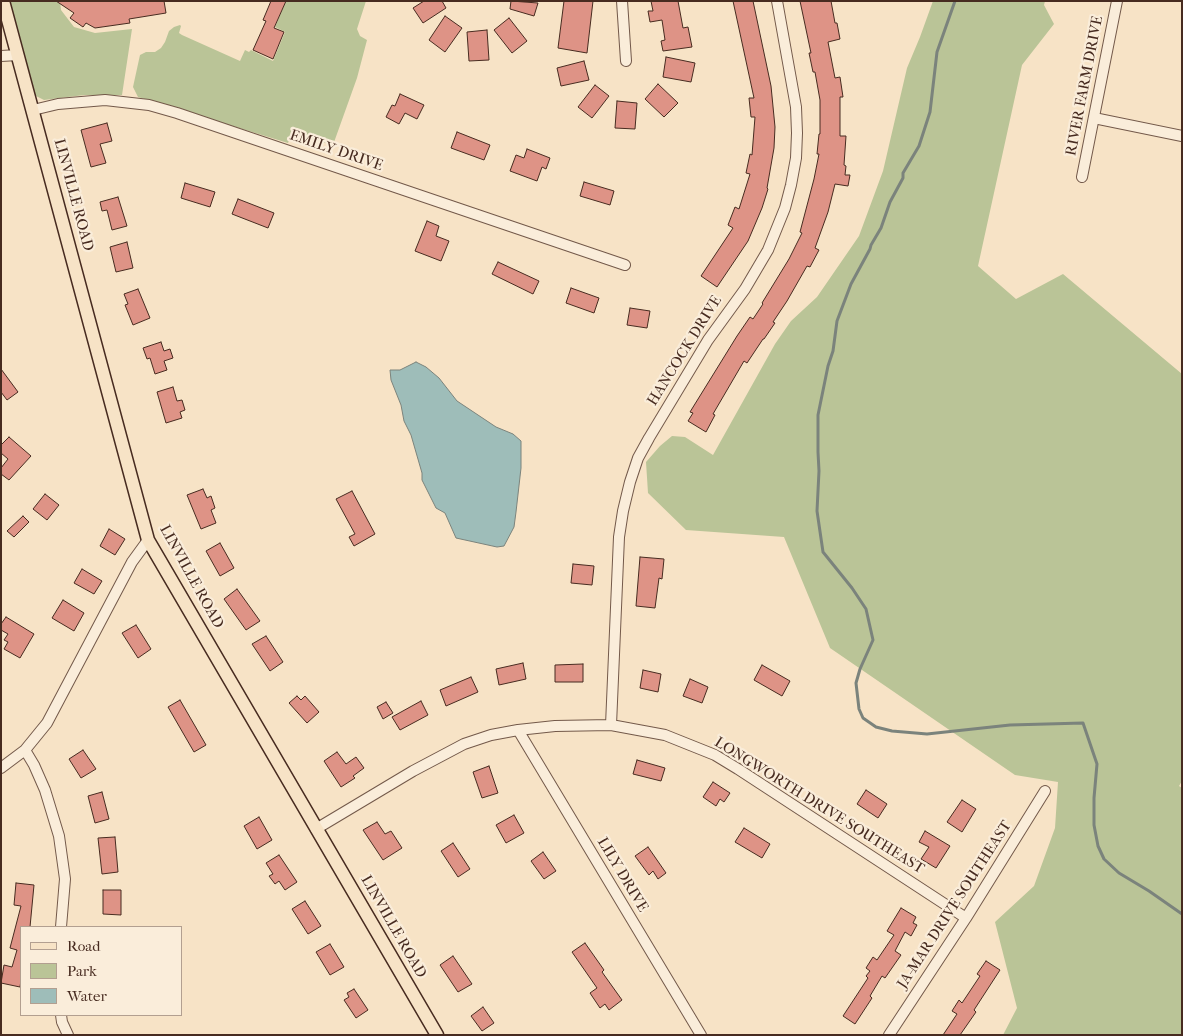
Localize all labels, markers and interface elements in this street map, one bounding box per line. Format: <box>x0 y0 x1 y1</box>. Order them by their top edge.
street label: RIVER FARM DRIVE <box>1063 15 1107 157</box>
street label: EMILY DRIVE <box>287 127 385 175</box>
street label: LINVILLE ROAD <box>49 137 97 253</box>
street label: HANCOCK DRIVE <box>644 293 726 409</box>
street label: LINVILLE ROAD <box>155 522 227 632</box>
street label: LONGWORTH DRIVE SOUTHEAST <box>711 734 927 878</box>
street label: JA-MAR DRIVE SOUTHEAST <box>894 818 1016 992</box>
street label: LILY DRIVE <box>593 835 651 915</box>
street label: LINVILLE ROAD <box>356 872 430 982</box>
legend <box>20 926 182 1016</box>
text: Road <box>67 937 100 955</box>
text: Park <box>67 962 97 980</box>
text: Water <box>67 987 107 1005</box>

